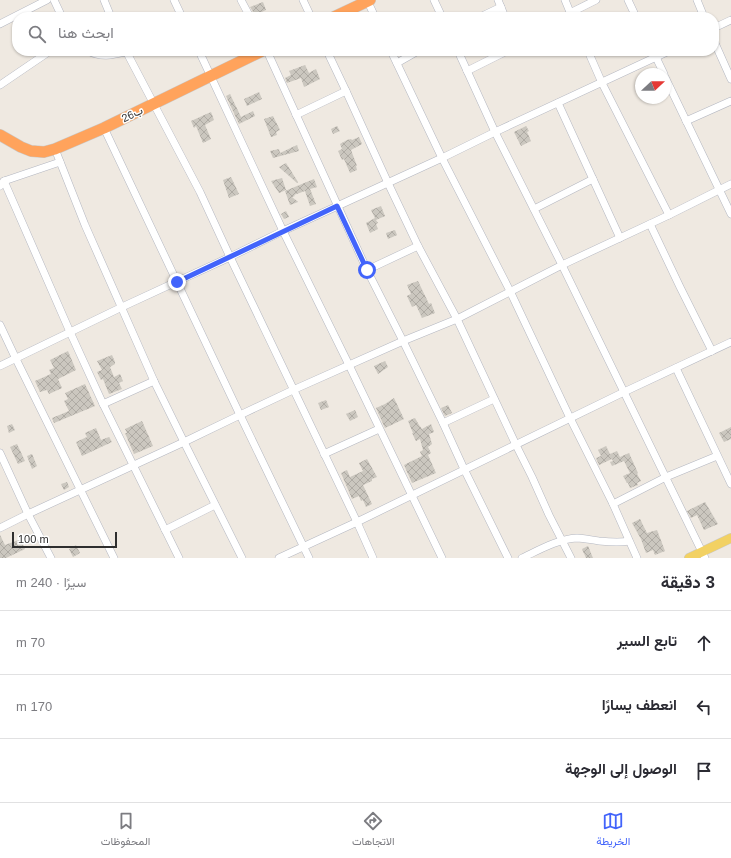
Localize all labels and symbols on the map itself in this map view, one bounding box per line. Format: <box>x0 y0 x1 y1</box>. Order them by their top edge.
north arrow <box>635 68 671 104</box>
street label: 26ب <box>120 104 145 125</box>
route start <box>358 261 376 279</box>
route end <box>168 273 186 291</box>
scale bar <box>12 530 117 549</box>

